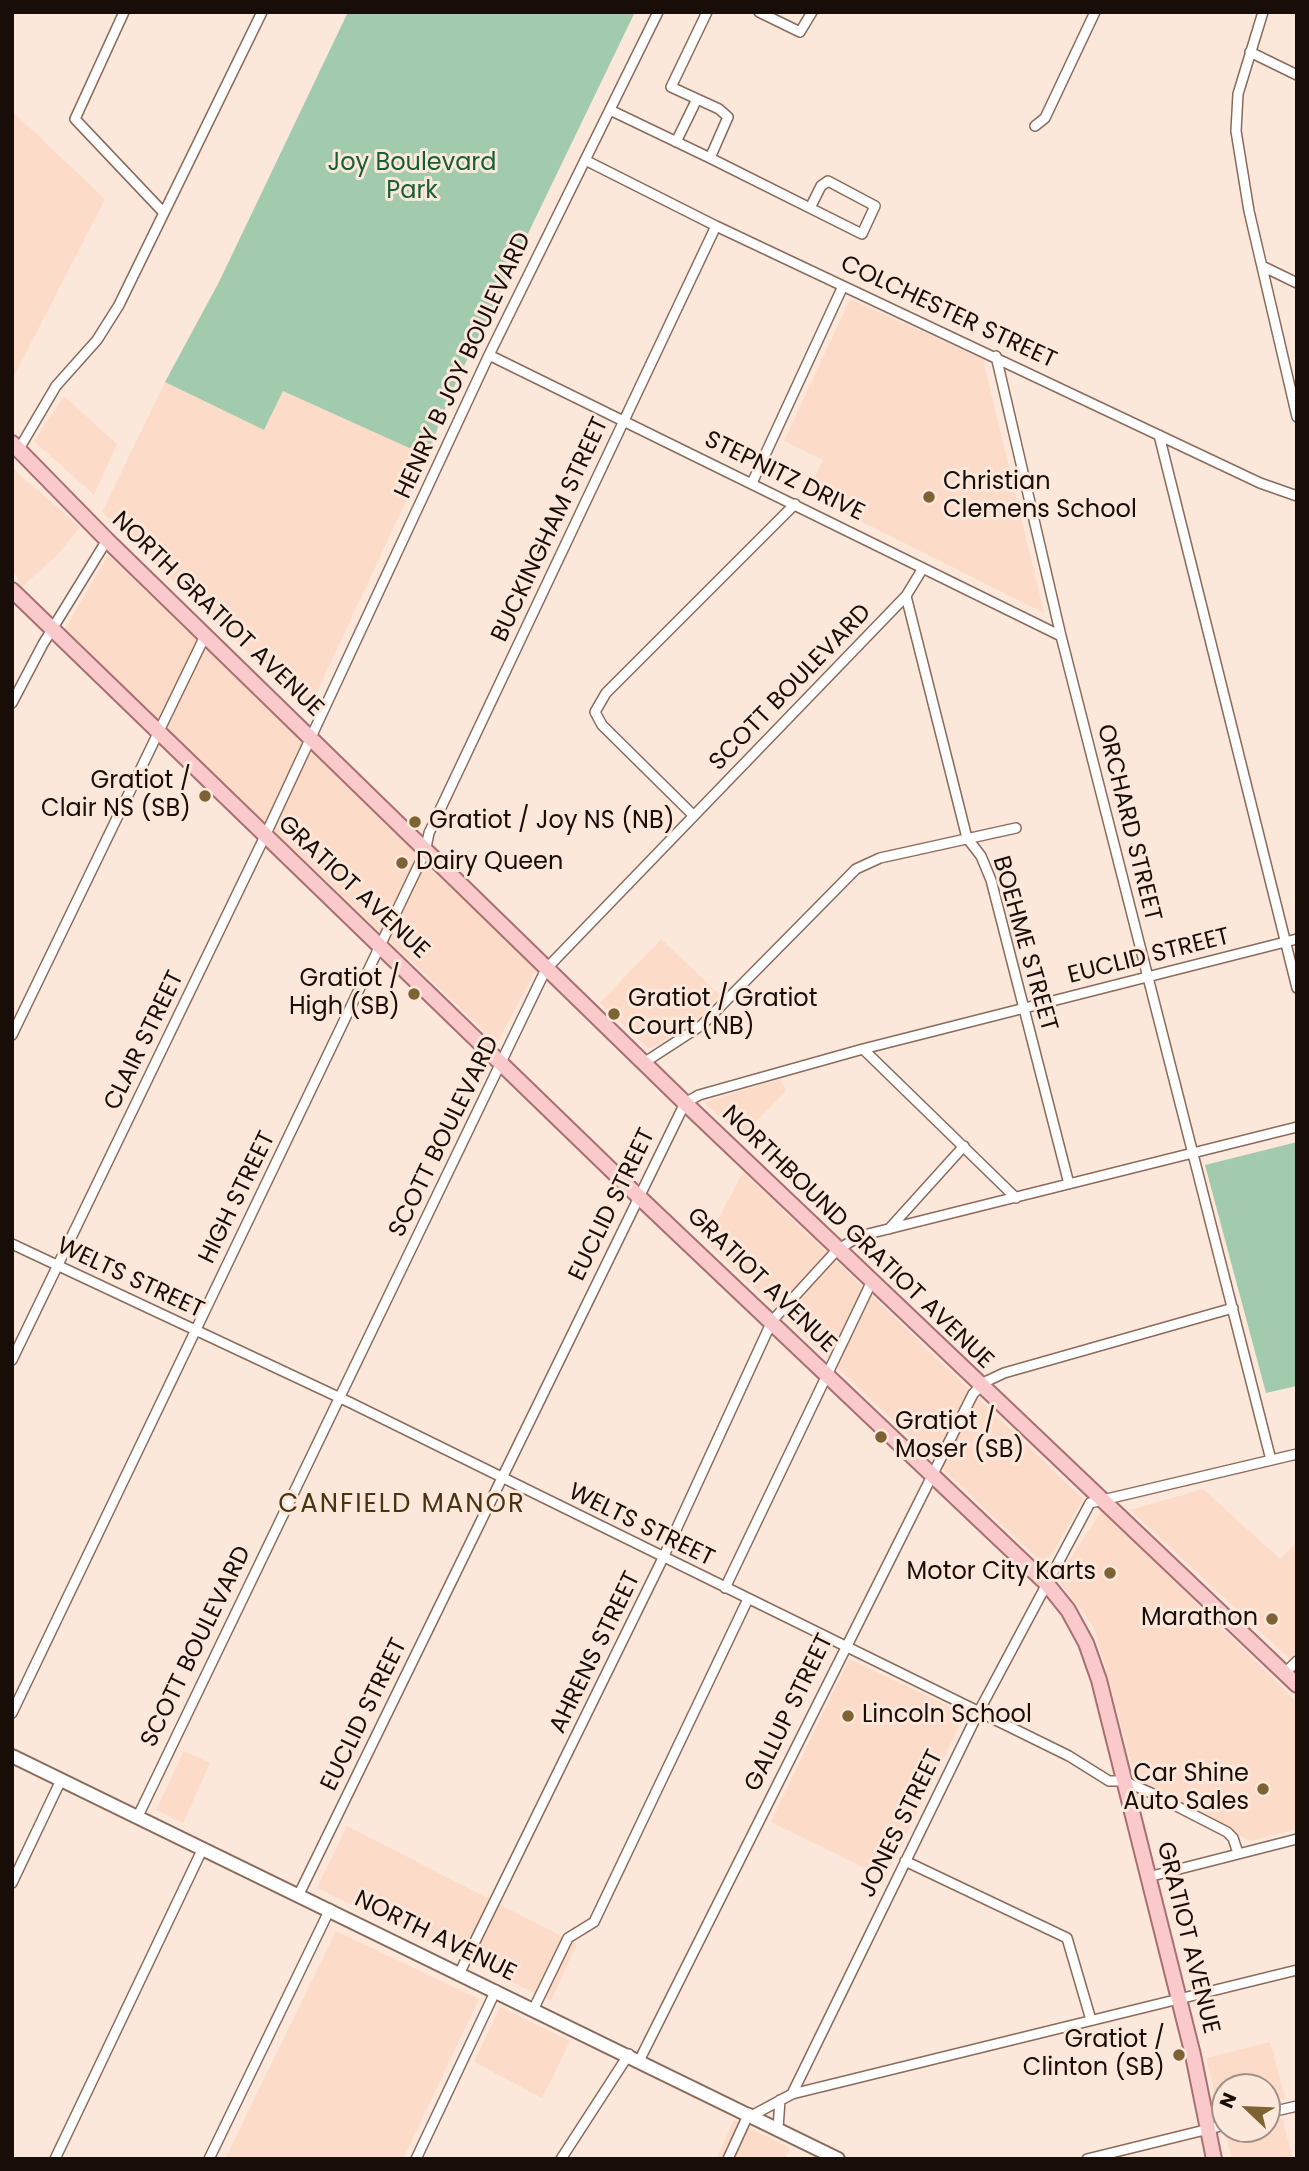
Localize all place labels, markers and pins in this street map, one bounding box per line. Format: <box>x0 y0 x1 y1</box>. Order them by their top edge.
place label: Christian Clemens School <box>943 469 1137 525</box>
marker: Christian Clemens School <box>921 489 937 505</box>
place label: Gratiot / Clair NS (SB) <box>41 768 191 824</box>
marker: Gratiot / Clair NS (SB) <box>197 788 213 804</box>
place label: Gratiot / Joy NS (NB) <box>429 808 675 836</box>
marker: Gratiot / Joy NS (NB) <box>407 814 423 830</box>
place label: Dairy Queen <box>416 849 563 877</box>
marker: Dairy Queen <box>394 855 410 871</box>
place label: Gratiot / High (SB) <box>289 966 400 1022</box>
marker: Gratiot / High (SB) <box>406 986 422 1002</box>
place label: Gratiot / Gratiot Court (NB) <box>628 986 817 1042</box>
marker: Gratiot / Gratiot Court (NB) <box>606 1006 622 1022</box>
place label: Gratiot / Moser (SB) <box>895 1409 1024 1465</box>
marker: Gratiot / Moser (SB) <box>873 1429 889 1445</box>
place label: Motor City Karts <box>907 1559 1096 1587</box>
marker: Motor City Karts <box>1102 1565 1118 1581</box>
place label: Marathon <box>1141 1605 1258 1633</box>
marker: Marathon <box>1264 1611 1280 1627</box>
place label: Lincoln School <box>862 1702 1032 1730</box>
marker: Lincoln School <box>840 1708 856 1724</box>
place label: Car Shine Auto Sales <box>1123 1761 1249 1817</box>
marker: Car Shine Auto Sales <box>1255 1781 1271 1797</box>
place label: Gratiot / Clinton (SB) <box>1023 2027 1165 2083</box>
marker: Gratiot / Clinton (SB) <box>1171 2047 1187 2063</box>

